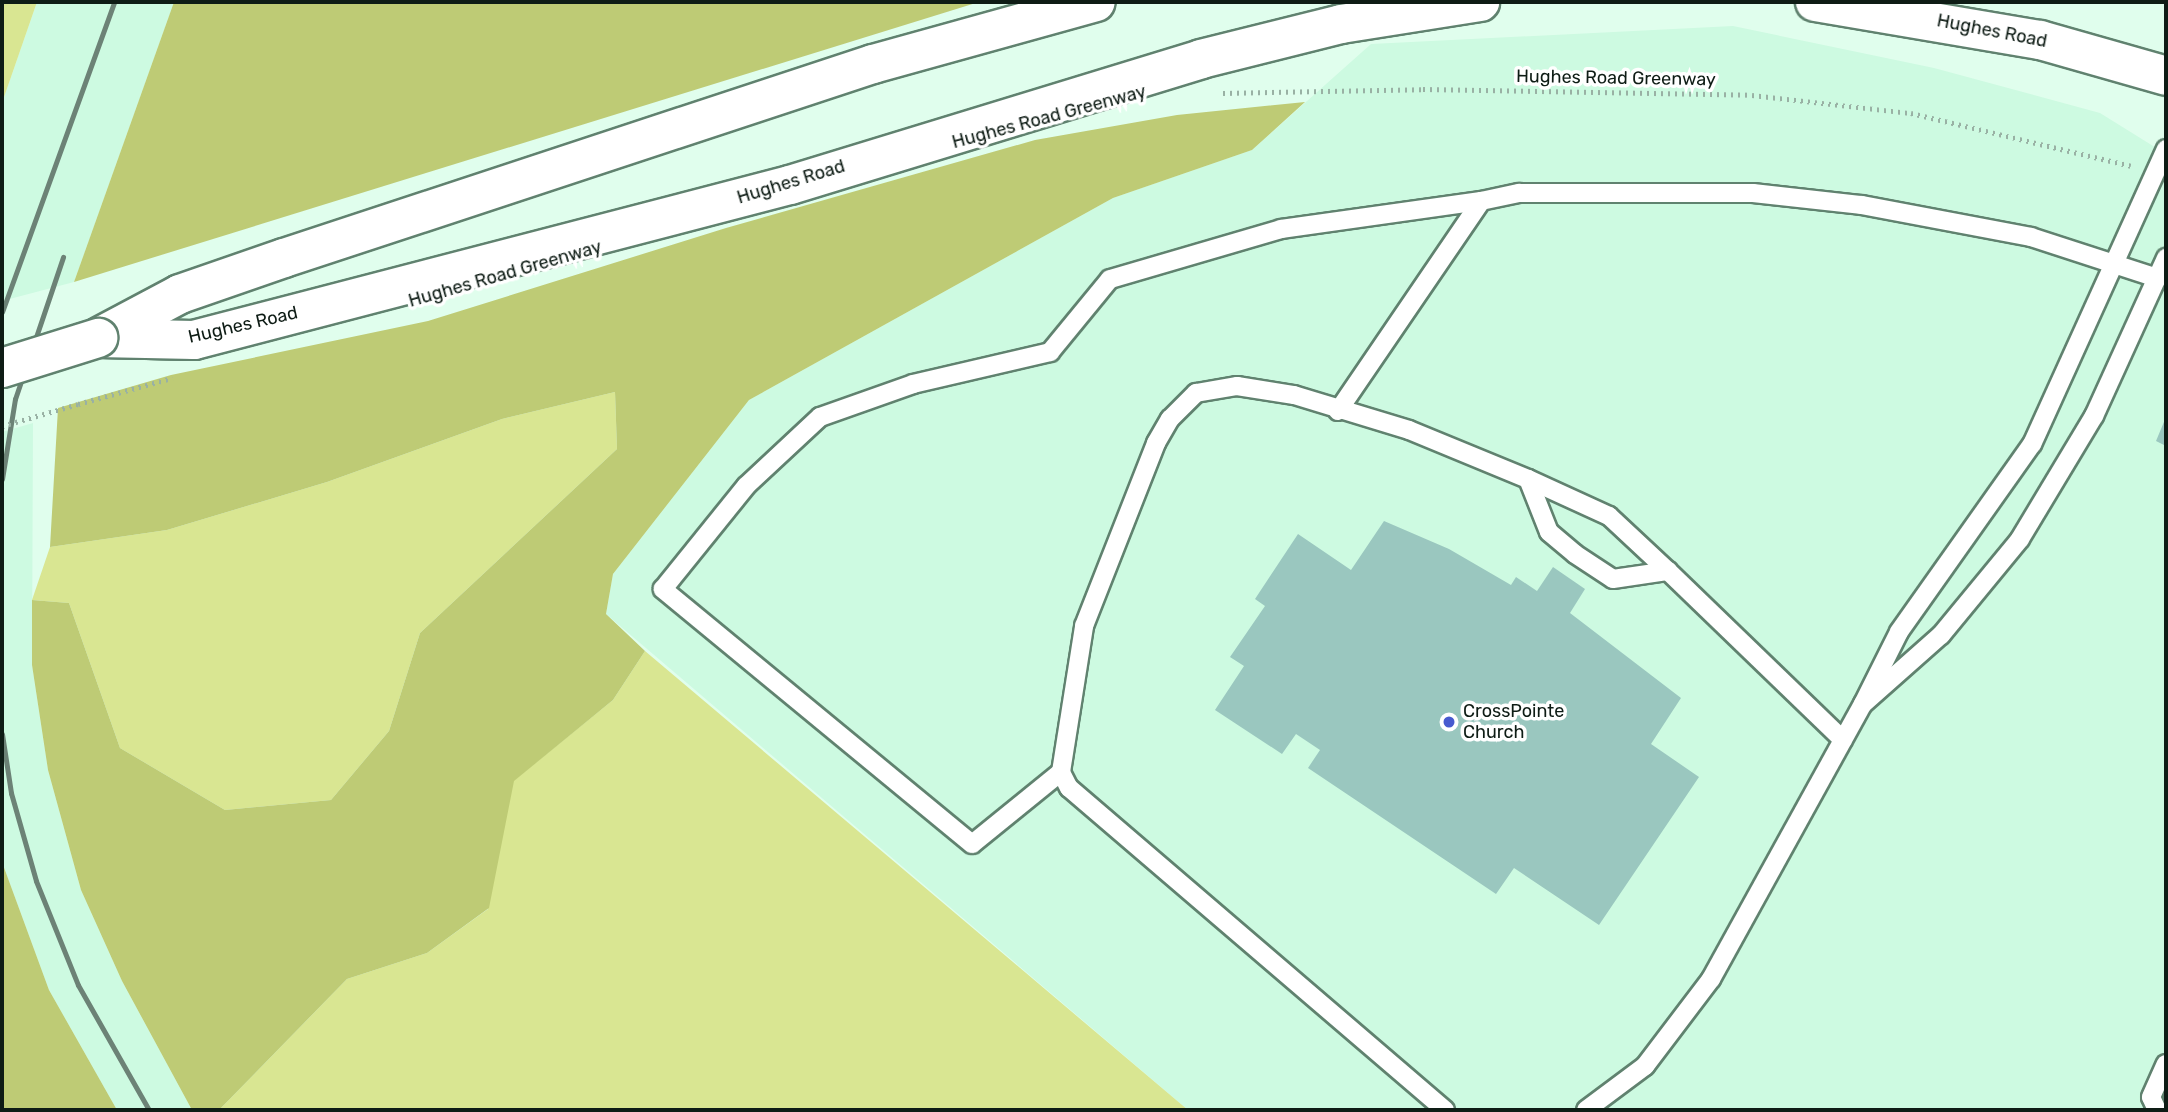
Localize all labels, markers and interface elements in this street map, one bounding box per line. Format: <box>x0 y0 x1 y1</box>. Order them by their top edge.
street label: Hughes Road <box>1935 10 2049 52</box>
street label: Hughes Road Greenway <box>1516 65 1716 91</box>
street label: Hughes Road Greenway <box>950 81 1148 153</box>
street label: Hughes Road <box>734 155 848 209</box>
street label: Hughes Road Greenway <box>406 236 604 312</box>
street label: Hughes Road <box>186 302 300 348</box>
place label: CrossPointe Church <box>1463 701 1564 744</box>
marker: CrossPointe Church <box>1441 714 1457 730</box>

